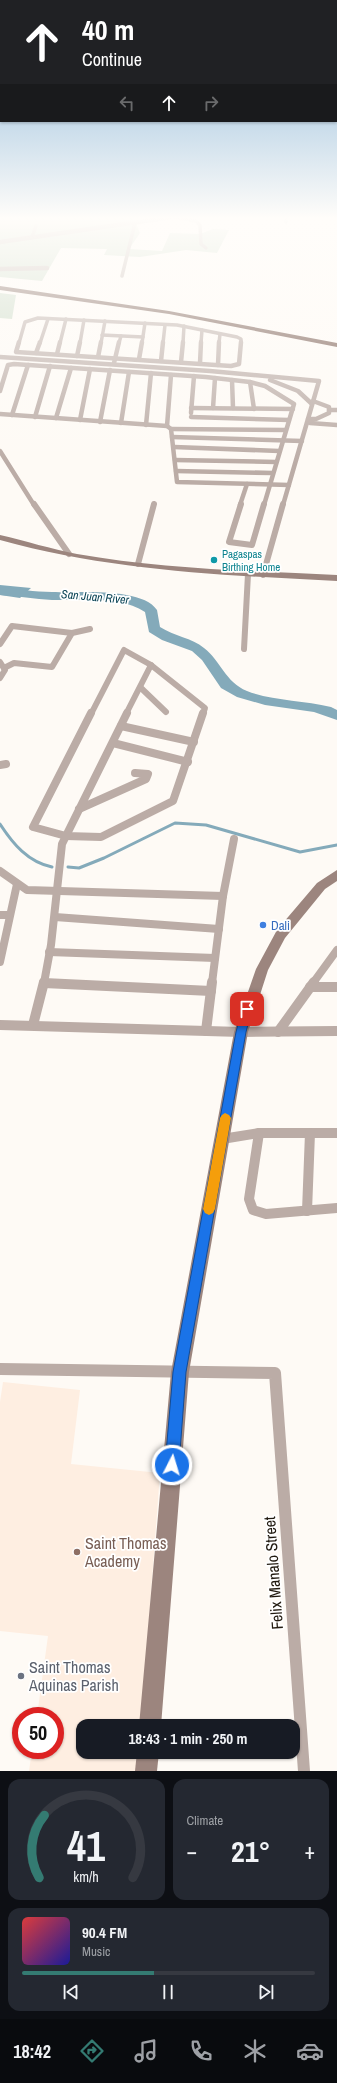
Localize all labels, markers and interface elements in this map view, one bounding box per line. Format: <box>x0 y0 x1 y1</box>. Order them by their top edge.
text: 40 m <box>82 11 134 49</box>
icon: ahead <box>16 16 68 68</box>
text: Continue <box>82 47 142 72</box>
icon: left <box>116 92 138 114</box>
icon: ahead <box>158 92 180 114</box>
icon: right <box>200 92 222 114</box>
place label: Pagaspas Birthing Home <box>222 547 280 574</box>
marker: Pagaspas Birthing Home <box>209 555 219 565</box>
water label: San Juan River <box>61 586 130 608</box>
place label: Dali <box>271 917 290 934</box>
marker: Dali <box>258 920 268 930</box>
pin <box>230 992 264 1026</box>
icon: arrive <box>236 998 258 1020</box>
position arrow <box>151 1444 193 1486</box>
street label: Felix Manalo Street <box>258 1515 288 1630</box>
place label: Saint Thomas Academy <box>84 1532 166 1572</box>
marker: Saint Thomas Academy <box>72 1547 82 1557</box>
place label: Saint Thomas Aquinas Parish <box>28 1656 119 1696</box>
marker: Saint Thomas Aquinas Parish <box>16 1671 26 1681</box>
speed limit sign: 50 <box>12 1707 64 1759</box>
text: 18:43 · 1 min · 250 m <box>129 1728 247 1749</box>
text: Climate <box>187 1812 223 1829</box>
text: 41 <box>67 1817 105 1873</box>
text: 21° <box>231 1831 270 1871</box>
text: − <box>187 1836 197 1866</box>
text: + <box>304 1836 315 1866</box>
text: km/h <box>74 1866 99 1885</box>
text: 90.4 FM <box>82 1922 127 1943</box>
text: Music <box>82 1943 110 1960</box>
icon: previous <box>60 1981 82 2003</box>
icon: pause <box>157 1981 179 2003</box>
icon: next <box>255 1981 277 2003</box>
icon: directions <box>78 2037 106 2065</box>
icon: music <box>132 2037 160 2065</box>
icon: phone <box>187 2037 215 2065</box>
icon: climate <box>241 2037 269 2065</box>
icon: car <box>296 2037 324 2065</box>
text: 18:42 <box>13 2039 51 2064</box>

